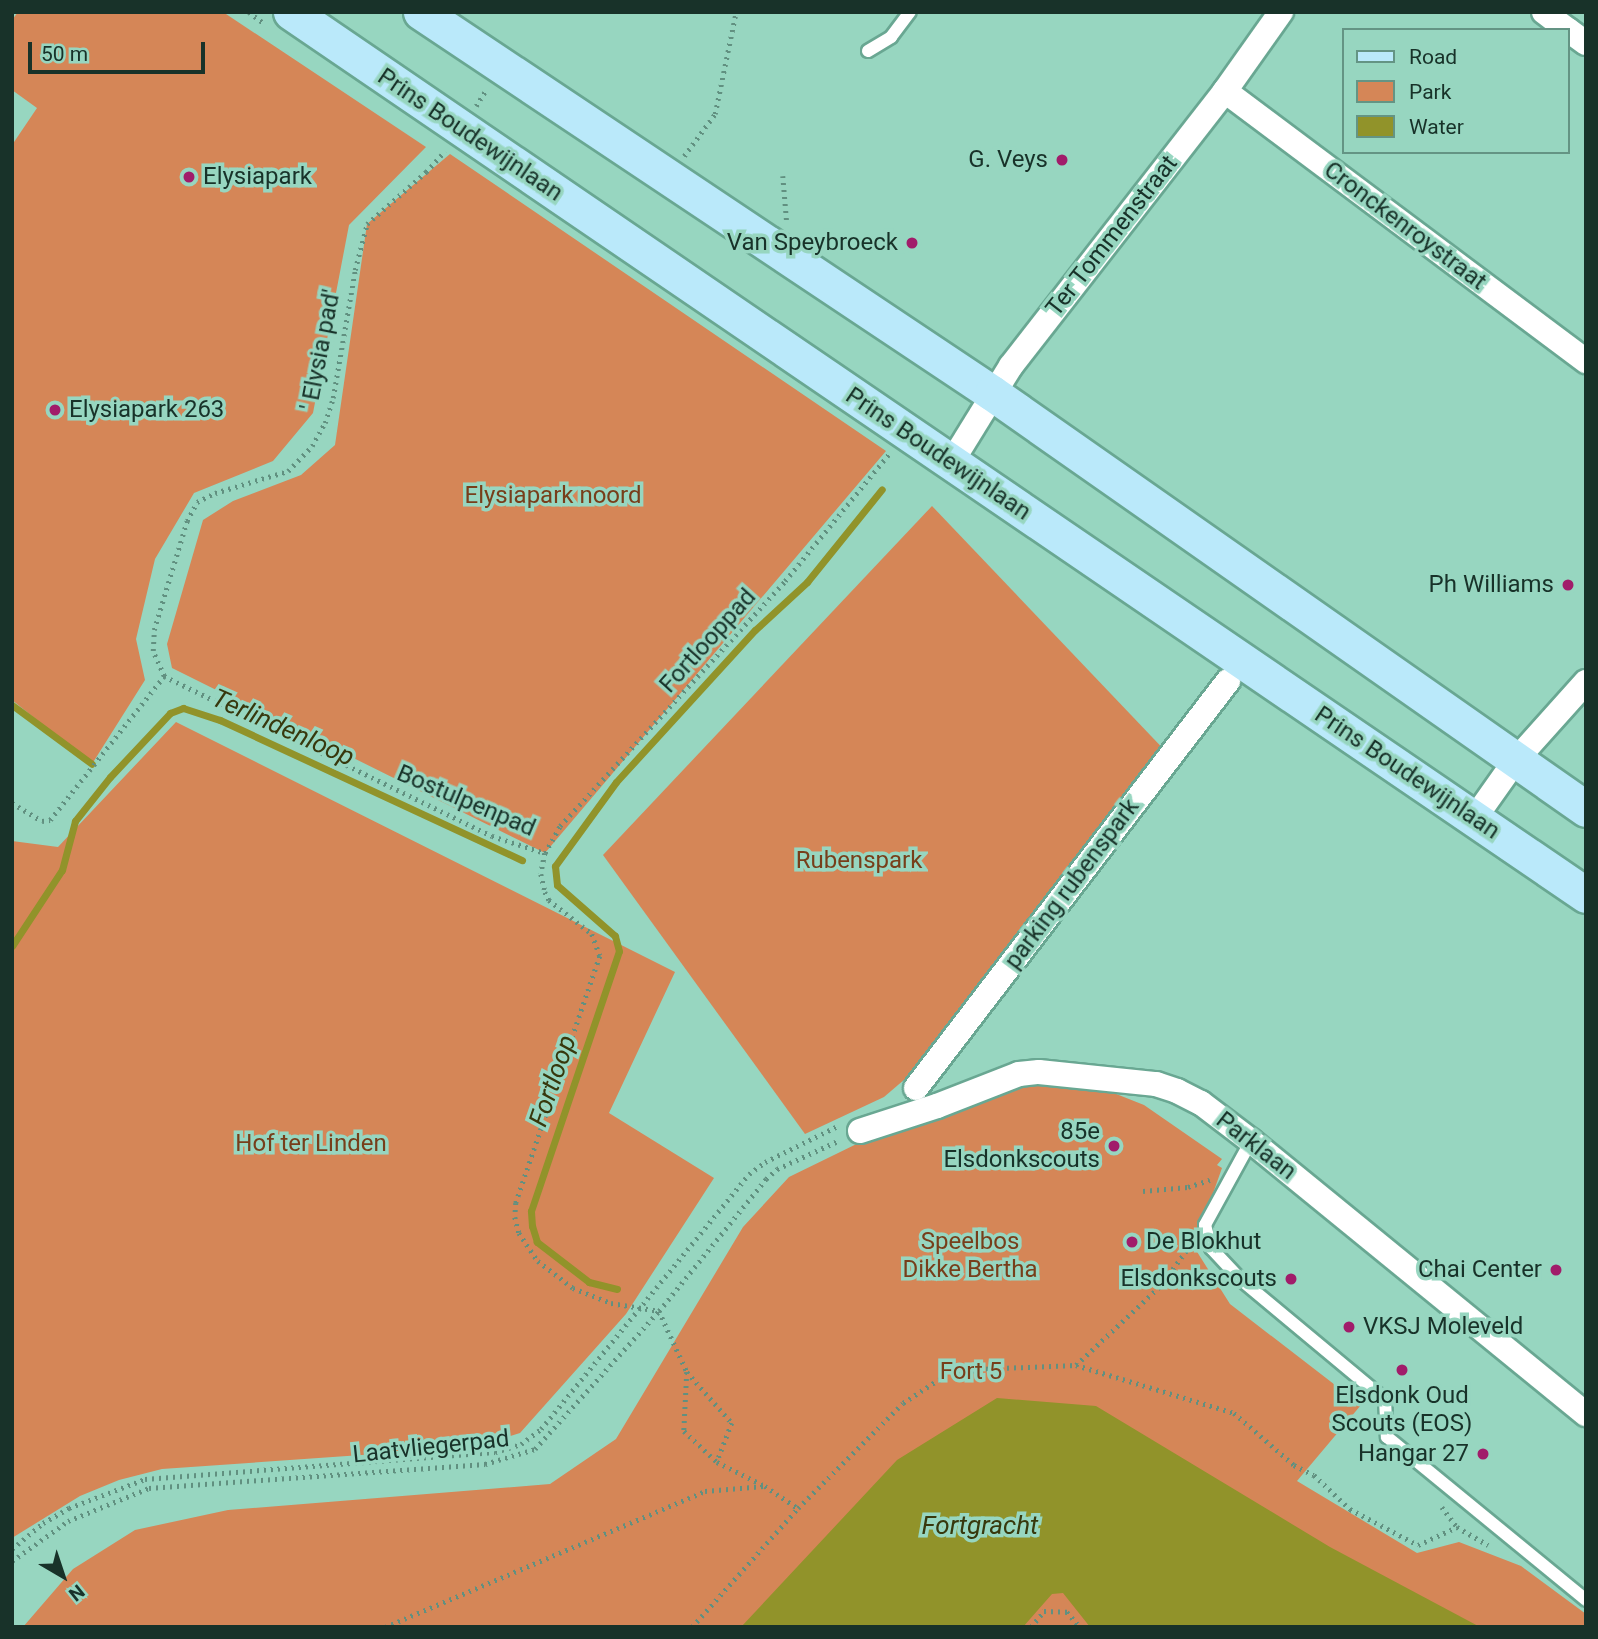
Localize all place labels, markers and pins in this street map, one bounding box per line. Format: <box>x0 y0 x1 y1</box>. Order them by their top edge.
place label: G. Veys <box>968 146 1048 174</box>
marker: G. Veys <box>1054 152 1070 168</box>
place label: Elysiapark <box>203 163 312 191</box>
marker: Elysiapark <box>181 169 197 185</box>
place label: Van Speybroeck <box>727 229 898 257</box>
marker: Van Speybroeck <box>904 235 920 251</box>
place label: Elysiapark 263 <box>69 396 224 424</box>
marker: Elysiapark 263 <box>47 402 63 418</box>
place label: Ph Williams <box>1429 571 1554 599</box>
marker: Ph Williams <box>1560 577 1576 593</box>
place label: 85e Elsdonkscouts <box>943 1118 1100 1174</box>
marker: 85e Elsdonkscouts <box>1106 1138 1122 1154</box>
place label: De Blokhut <box>1146 1228 1261 1256</box>
marker: De Blokhut <box>1124 1234 1140 1250</box>
place label: Chai Center <box>1418 1256 1542 1284</box>
marker: Chai Center <box>1548 1262 1564 1278</box>
place label: Elsdonkscouts <box>1120 1265 1277 1293</box>
marker: Elsdonkscouts <box>1283 1271 1299 1287</box>
place label: VKSJ Moleveld <box>1363 1313 1523 1341</box>
marker: VKSJ Moleveld <box>1341 1319 1357 1335</box>
marker: Elsdonk Oud Scouts (EOS) <box>1394 1362 1410 1378</box>
place label: Elsdonk Oud Scouts (EOS) <box>1332 1382 1472 1438</box>
place label: Hangar 27 <box>1358 1440 1469 1468</box>
marker: Hangar 27 <box>1475 1446 1491 1462</box>

